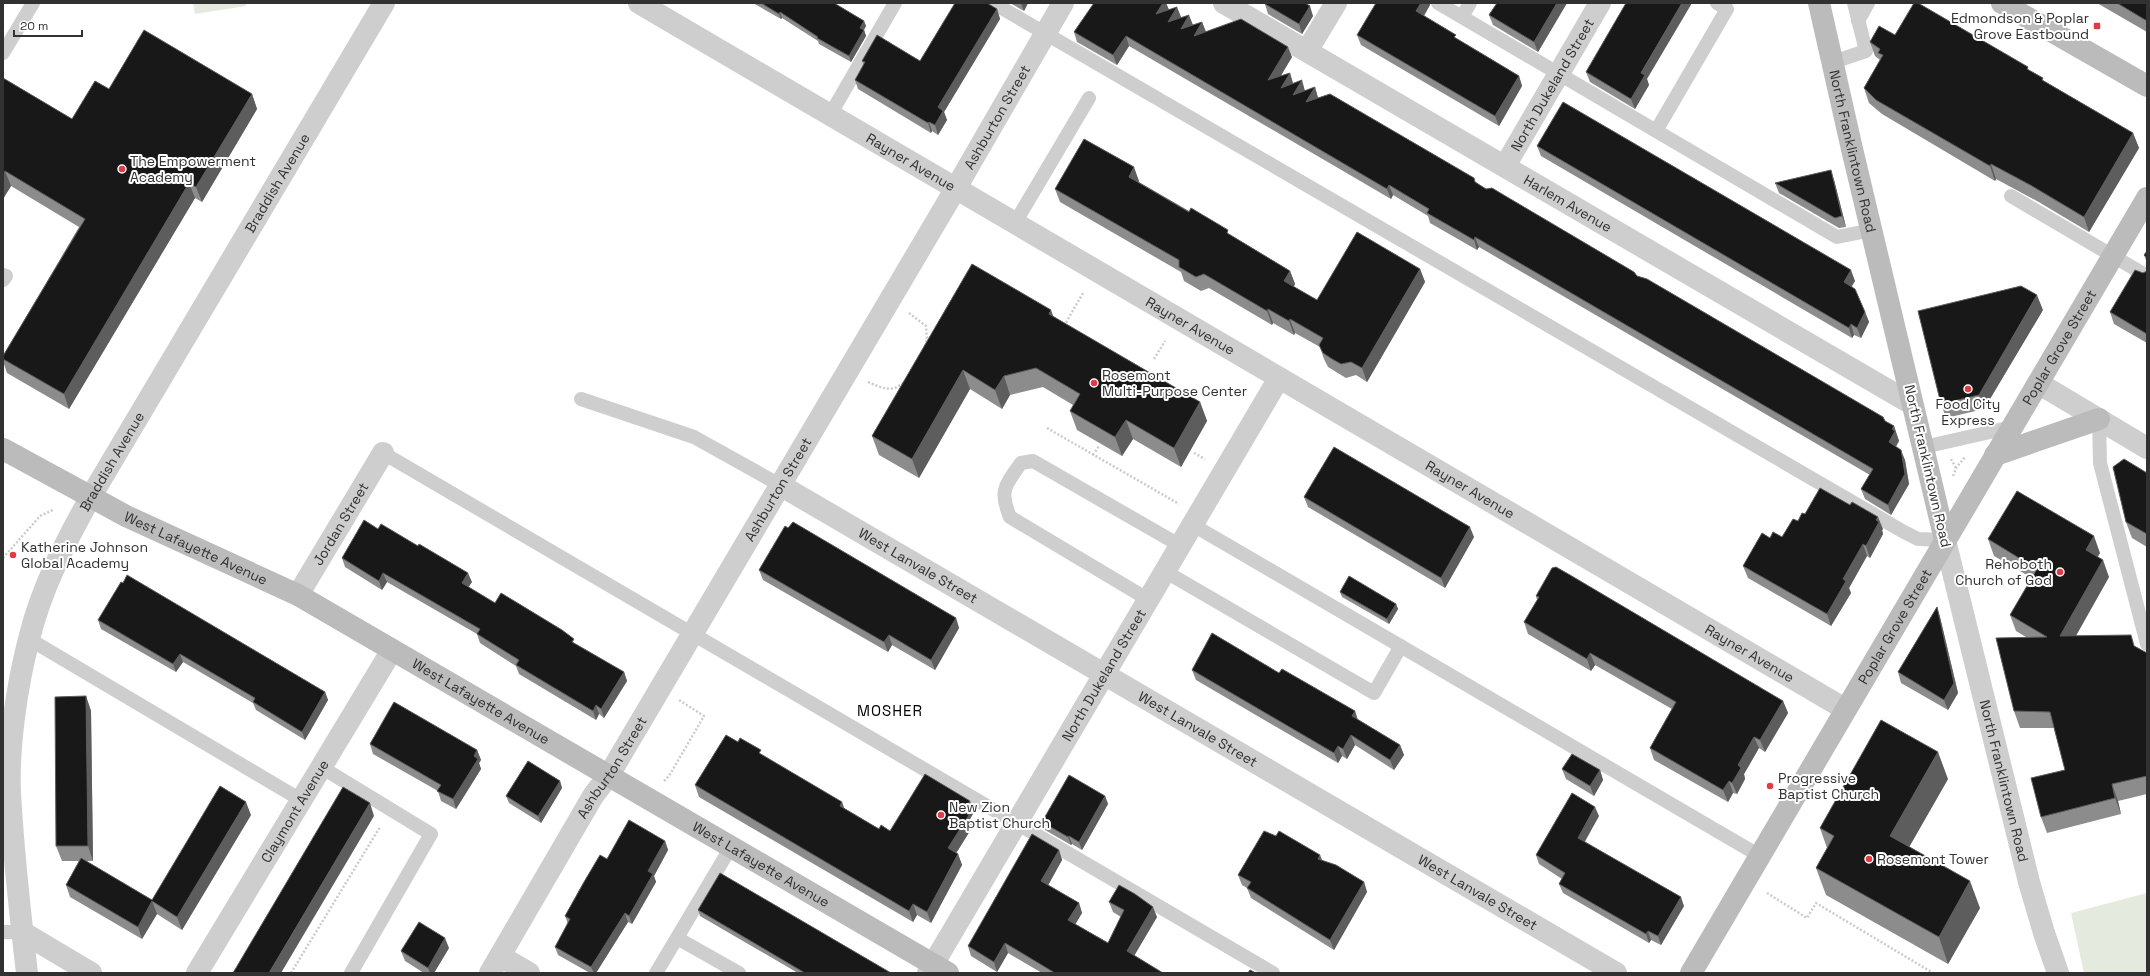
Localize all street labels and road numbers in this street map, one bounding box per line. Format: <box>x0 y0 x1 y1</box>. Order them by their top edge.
street label: North Dukeland Street <box>1507 15 1598 154</box>
street label: Ashburton Street <box>960 62 1034 172</box>
street label: North Franklintown Road <box>1825 68 1881 234</box>
street label: Rayner Avenue <box>863 129 959 195</box>
street label: Braddish Avenue <box>241 130 314 236</box>
street label: Harlem Avenue <box>1520 171 1615 236</box>
street label: Poplar Grove Street <box>2018 286 2100 408</box>
street label: Rayner Avenue <box>1143 293 1238 359</box>
street label: North Franklintown Road <box>1901 383 1955 549</box>
street label: Braddish Avenue <box>75 409 148 514</box>
street label: Ashburton Street <box>740 434 816 545</box>
street label: Rayner Avenue <box>1422 456 1518 523</box>
street label: Jordan Street <box>309 479 372 569</box>
street label: West Lafayette Avenue <box>121 507 271 589</box>
street label: West Lanvale Street <box>855 524 981 608</box>
street label: Poplar Grove Street <box>1854 566 1936 688</box>
street label: North Dukeland Street <box>1058 605 1150 745</box>
street label: Rayner Avenue <box>1702 620 1798 686</box>
street label: West Lafayette Avenue <box>409 654 553 748</box>
street label: West Lanvale Street <box>1135 687 1261 771</box>
street label: North Franklintown Road <box>1976 698 2033 864</box>
street label: Ashburton Street <box>573 713 651 822</box>
street label: Claymont Avenue <box>257 756 333 866</box>
street label: West Lafayette Avenue <box>689 817 833 911</box>
street label: West Lanvale Street <box>1415 850 1541 934</box>

